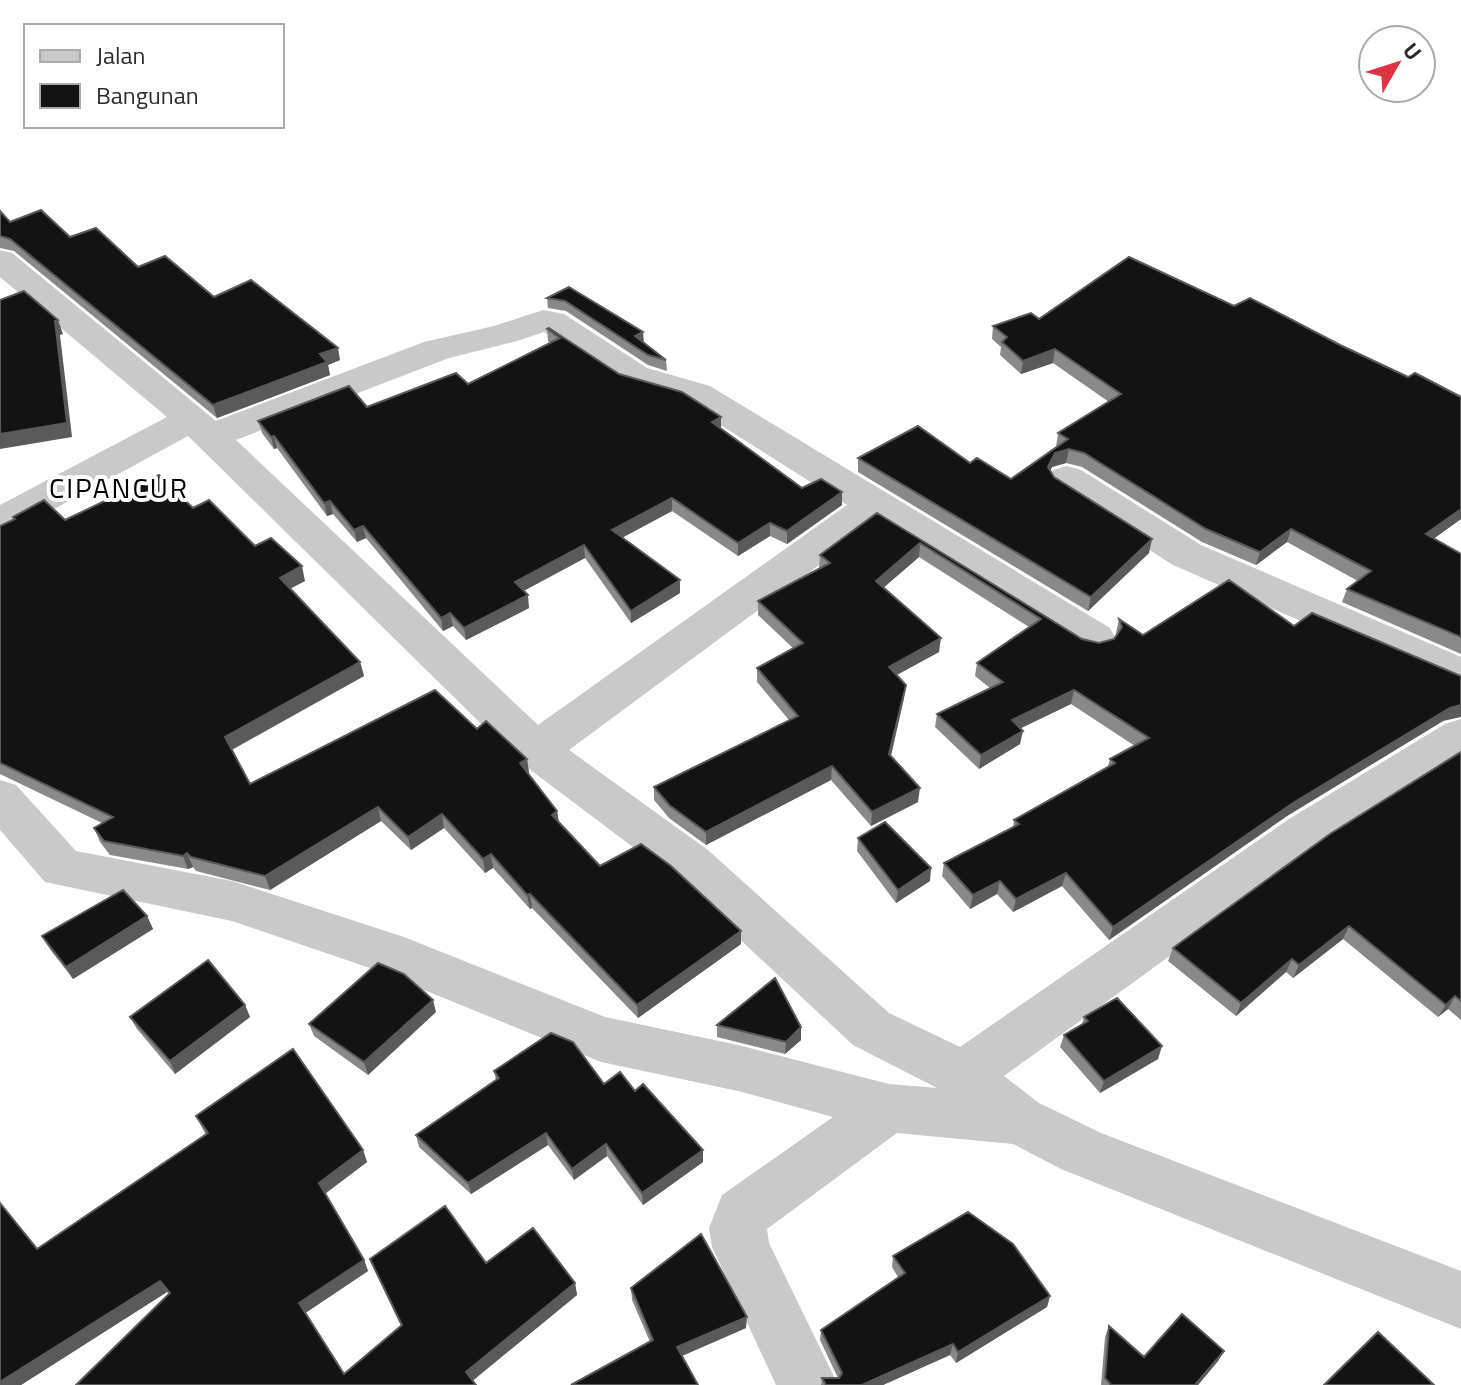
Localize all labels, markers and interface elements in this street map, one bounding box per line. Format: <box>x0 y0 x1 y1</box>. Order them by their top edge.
legend <box>24 24 284 128</box>
north arrow <box>1357 24 1437 104</box>
text: U <box>1395 35 1430 68</box>
text: Jalan <box>96 37 145 73</box>
text: Bangunan <box>96 77 199 113</box>
district label: CIPANCUR <box>49 466 189 509</box>

